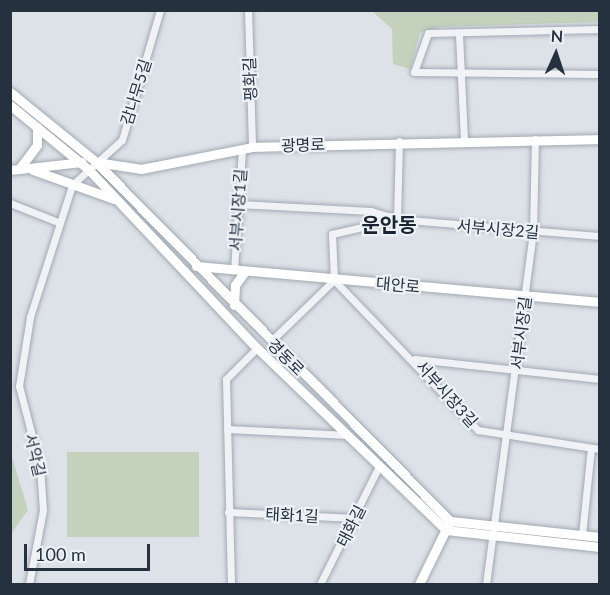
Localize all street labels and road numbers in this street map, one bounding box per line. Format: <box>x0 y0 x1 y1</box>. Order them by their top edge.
street label: 감나무5길 <box>117 57 155 127</box>
street label: 평화길 <box>240 57 260 101</box>
street label: 광명로 <box>281 135 325 155</box>
street label: 서부시장1길 <box>226 168 250 252</box>
street label: 서부시장2길 <box>456 216 540 242</box>
street label: 대안로 <box>375 274 421 296</box>
street label: 서부시장길 <box>507 295 535 371</box>
street label: 경동로 <box>264 335 308 379</box>
street label: 서부시장3길 <box>412 357 482 431</box>
street label: 서악길 <box>21 431 49 479</box>
street label: 태화길 <box>332 502 370 550</box>
street label: 태화1길 <box>265 504 319 526</box>

